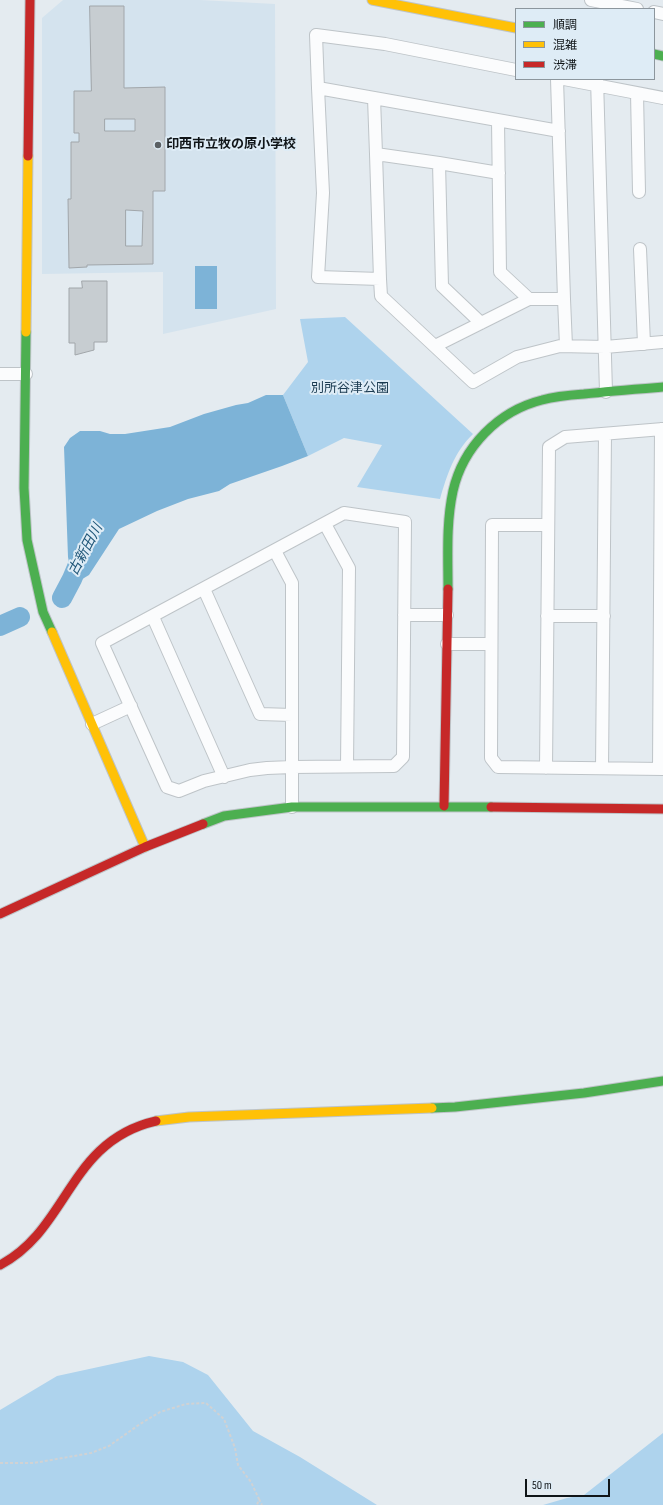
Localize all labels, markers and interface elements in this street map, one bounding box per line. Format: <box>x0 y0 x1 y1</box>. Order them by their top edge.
legend <box>515 8 655 80</box>
text: 順調 <box>553 18 577 33</box>
text: 混雑 <box>553 38 577 53</box>
text: 渋滞 <box>553 58 577 73</box>
place label: 印西市立牧の原小学校 <box>166 137 296 153</box>
marker: 印西市立牧の原小学校 <box>153 140 163 150</box>
park label: 別所谷津公園 <box>311 381 389 397</box>
water label: 古新田川 <box>65 521 107 579</box>
scale bar <box>527 1471 612 1497</box>
text: 50 m <box>532 1478 552 1493</box>

